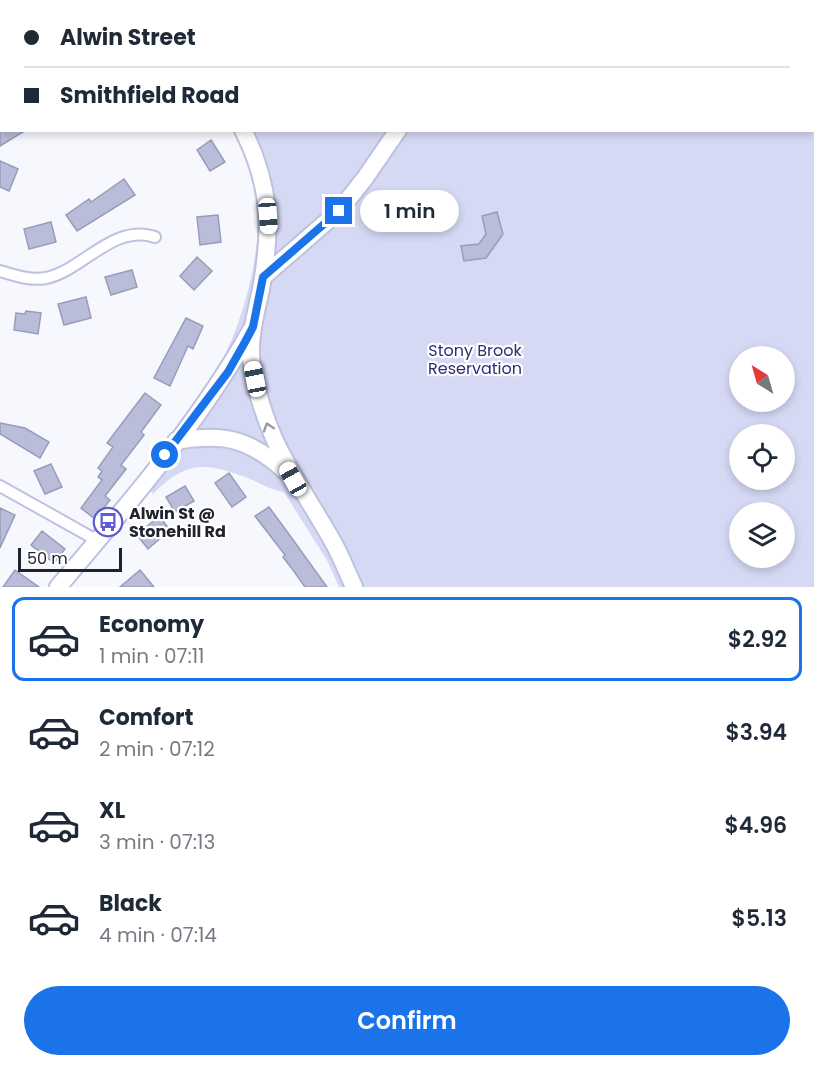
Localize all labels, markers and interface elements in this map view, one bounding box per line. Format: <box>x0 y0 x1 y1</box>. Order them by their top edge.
text: Alwin Street <box>60 22 196 53</box>
text: Smithfield Road <box>60 80 239 111</box>
callout: 1 min <box>360 190 459 232</box>
car <box>258 197 278 235</box>
route end <box>325 197 352 224</box>
text: 1 min <box>384 197 435 225</box>
park label: Stony Brook Reservation <box>428 339 522 380</box>
north arrow <box>729 346 795 412</box>
map controls <box>729 346 795 568</box>
car <box>243 360 267 398</box>
one-way arrow <box>262 422 275 433</box>
button: locate <box>729 424 795 490</box>
route start <box>151 441 178 468</box>
car <box>276 459 310 499</box>
place label: Alwin St @ Stonehill Rd <box>129 502 226 543</box>
button: layers <box>729 502 795 568</box>
bus stop icon: Alwin St @ Stonehill Rd <box>92 506 124 538</box>
scale bar <box>18 545 122 572</box>
text: 50 m <box>27 547 68 570</box>
text: Economy <box>99 609 204 640</box>
icon: car <box>27 612 81 666</box>
text: $2.92 <box>728 624 787 655</box>
text: 1 min · 07:11 <box>99 642 205 670</box>
text: Comfort <box>99 702 193 733</box>
icon: car <box>27 705 81 759</box>
text: $3.94 <box>725 717 787 748</box>
text: 2 min · 07:12 <box>99 735 215 763</box>
text: XL <box>99 795 125 826</box>
icon: car <box>27 798 81 852</box>
text: $4.96 <box>724 810 787 841</box>
text: 3 min · 07:13 <box>99 828 215 856</box>
text: Black <box>99 888 162 919</box>
icon: car <box>27 891 81 945</box>
text: $5.13 <box>732 903 787 934</box>
text: 4 min · 07:14 <box>99 921 217 949</box>
button: Confirm <box>24 986 790 1055</box>

